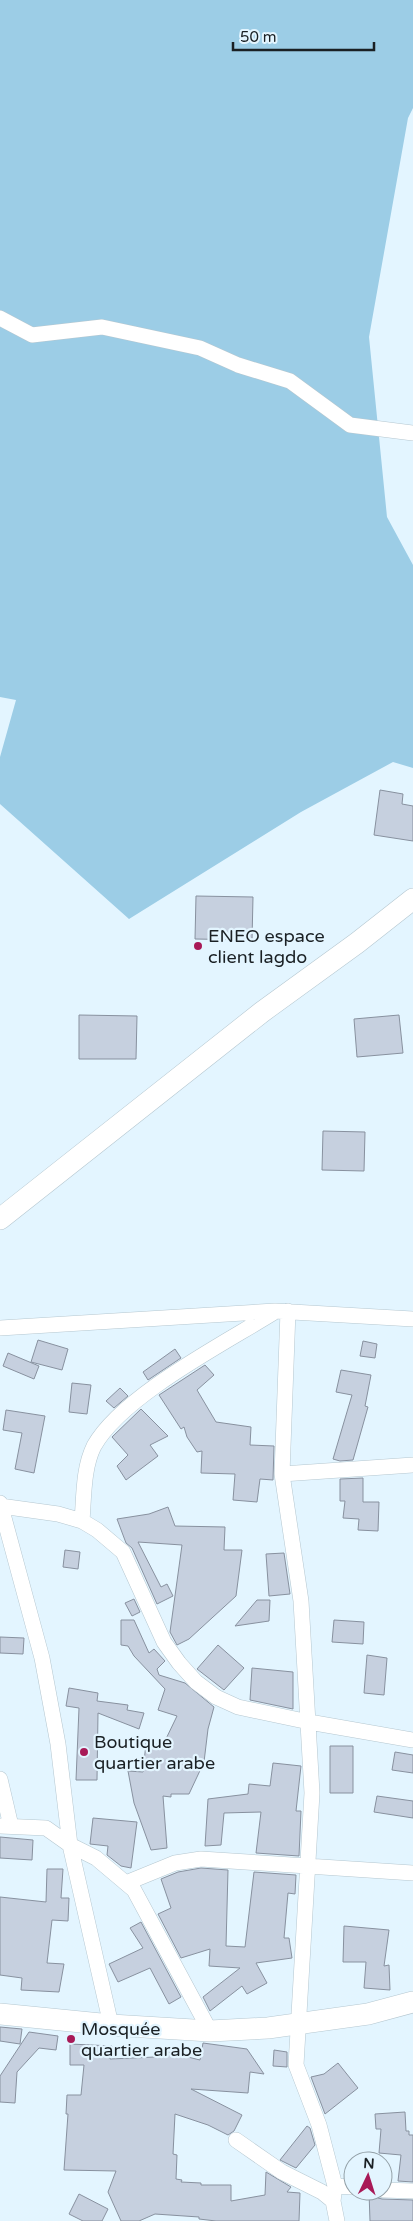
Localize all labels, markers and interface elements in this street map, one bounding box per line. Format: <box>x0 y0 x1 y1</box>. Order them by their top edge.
scale bar <box>233 20 374 52</box>
text: 50 m <box>240 28 277 46</box>
place label: ENEO espace client lagdo <box>208 925 325 968</box>
marker: ENEO espace client lagdo <box>192 940 204 952</box>
place label: Boutique quartier arabe <box>94 1731 215 1774</box>
marker: Boutique quartier arabe <box>78 1746 90 1758</box>
place label: Mosquée quartier arabe <box>81 2018 202 2061</box>
marker: Mosquée quartier arabe <box>65 2033 77 2045</box>
north arrow <box>343 2151 393 2201</box>
text: N <box>363 2155 375 2172</box>

